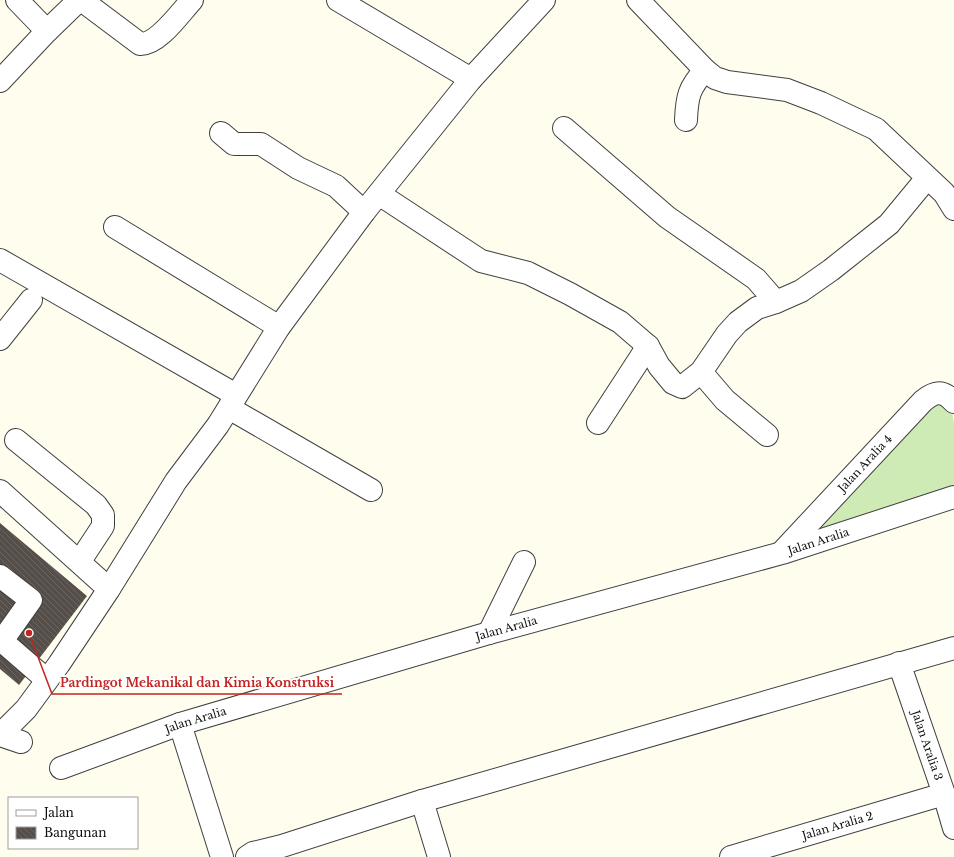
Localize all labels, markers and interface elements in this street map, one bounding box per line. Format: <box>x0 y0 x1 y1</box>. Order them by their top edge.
street label: Jalan Aralia 4 <box>834 432 895 496</box>
street label: Jalan Aralia <box>784 524 852 558</box>
street label: Jalan Aralia <box>472 613 540 644</box>
callout: Pardingot Mekanikal dan Kimia Konstruksi <box>52 670 342 694</box>
text: Pardingot Mekanikal dan Kimia Konstruksi <box>60 675 335 690</box>
street label: Jalan Aralia <box>161 704 229 737</box>
street label: Jalan Aralia 3 <box>908 706 946 782</box>
legend <box>8 797 138 849</box>
text: Jalan <box>42 805 74 820</box>
street label: Jalan Aralia 2 <box>798 808 875 843</box>
text: Bangunan <box>44 825 107 840</box>

